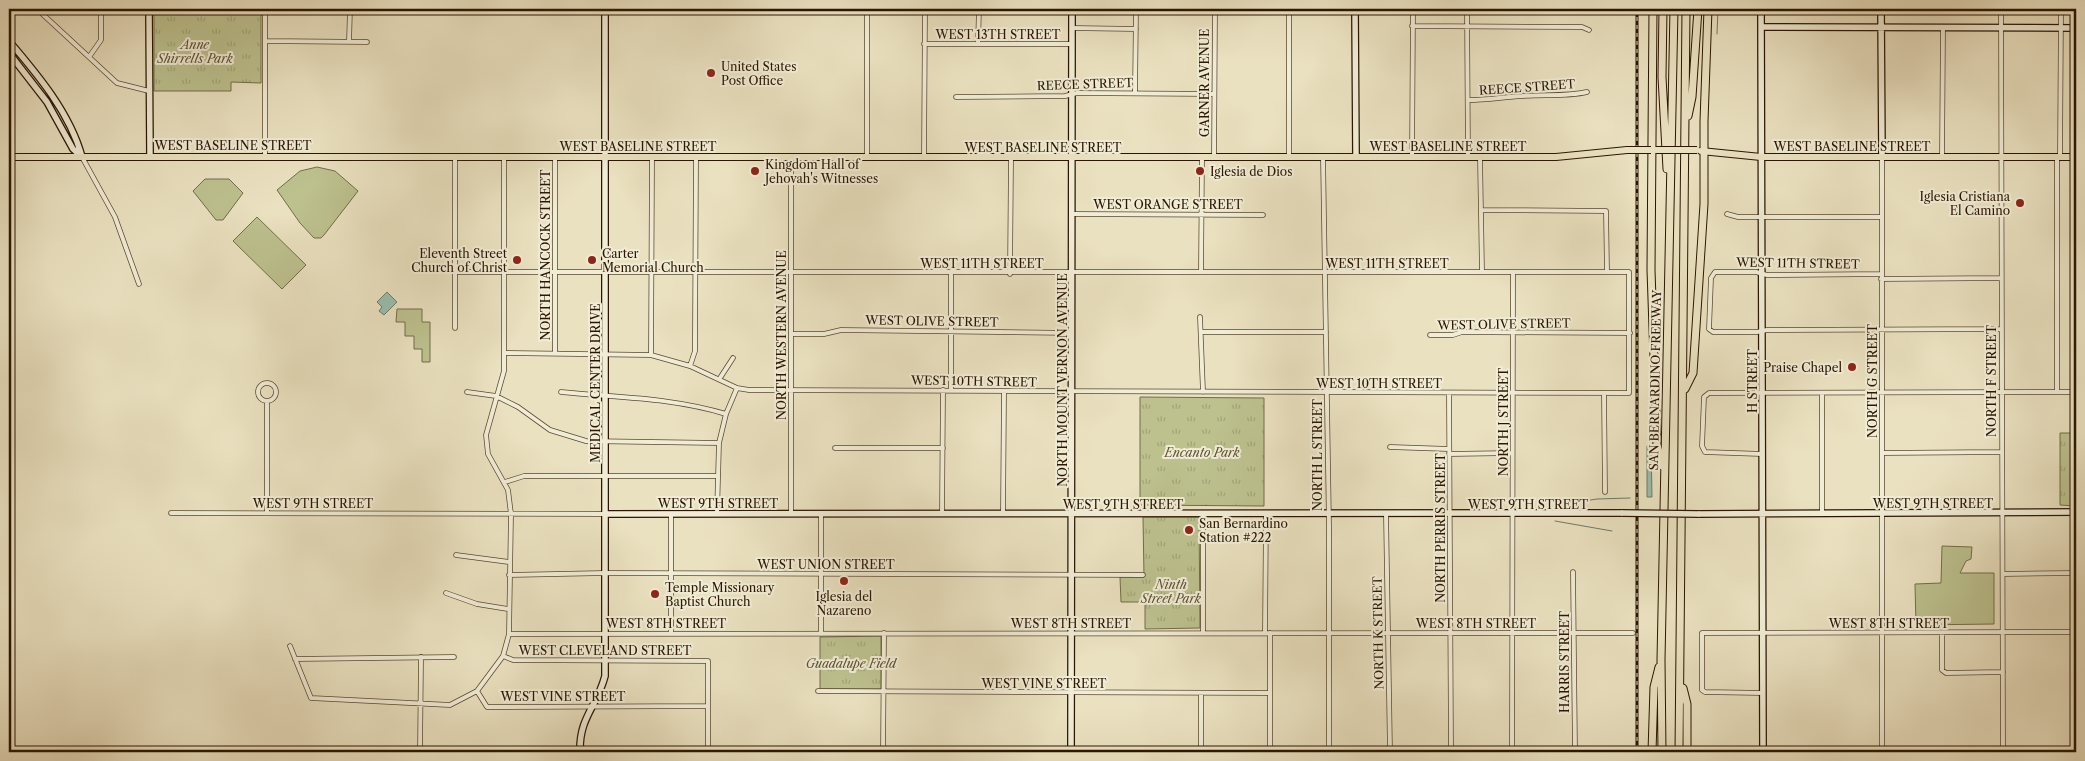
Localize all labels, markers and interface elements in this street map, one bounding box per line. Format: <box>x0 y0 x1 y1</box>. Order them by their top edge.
street label: WEST 13TH STREET <box>934 27 1061 42</box>
street label: GARNER AVENUE <box>1197 29 1212 137</box>
park label: Anne Shirrells Park <box>156 37 234 66</box>
place label: United States Post Office <box>721 59 797 88</box>
marker: United States Post Office <box>705 67 717 79</box>
street label: REECE STREET <box>1037 75 1134 93</box>
street label: REECE STREET <box>1478 76 1576 98</box>
street label: WEST BASELINE STREET <box>153 138 312 153</box>
street label: WEST BASELINE STREET <box>558 139 717 154</box>
street label: WEST BASELINE STREET <box>1368 139 1527 154</box>
street label: WEST BASELINE STREET <box>1772 139 1931 154</box>
street label: WEST BASELINE STREET <box>963 140 1122 155</box>
place label: Kingdom Hall of Jehovah's Witnesses <box>763 157 878 186</box>
place label: Iglesia de Dios <box>1210 164 1292 179</box>
marker: Kingdom Hall of Jehovah's Witnesses <box>749 165 761 177</box>
marker: Iglesia de Dios <box>1194 165 1206 177</box>
street label: NORTH HANCOCK STREET <box>538 170 553 340</box>
place label: Iglesia Cristiana El Camino <box>1920 189 2011 218</box>
street label: WEST ORANGE STREET <box>1092 197 1243 212</box>
marker: Iglesia Cristiana El Camino <box>2014 197 2026 209</box>
place label: Eleventh Street Church of Christ <box>411 246 508 275</box>
place label: Carter Memorial Church <box>602 246 704 275</box>
street label: NORTH WESTERN AVENUE <box>774 250 789 420</box>
marker: Eleventh Street Church of Christ <box>511 254 523 266</box>
marker: Carter Memorial Church <box>586 254 598 266</box>
street label: WEST 11TH STREET <box>1735 254 1860 272</box>
street label: WEST 11TH STREET <box>919 256 1044 271</box>
street label: WEST 11TH STREET <box>1324 256 1449 271</box>
street label: NORTH MOUNT VERNON AVENUE <box>1055 273 1070 487</box>
street label: SAN BERNARDINO FREEWAY <box>1646 289 1664 470</box>
street label: MEDICAL CENTER DRIVE <box>588 303 603 463</box>
street label: WEST OLIVE STREET <box>864 312 999 330</box>
street label: WEST OLIVE STREET <box>1436 315 1571 333</box>
street label: NORTH G STREET <box>1865 324 1880 438</box>
street label: NORTH F STREET <box>1984 325 1999 437</box>
street label: H STREET <box>1745 349 1760 413</box>
place label: Praise Chapel <box>1763 360 1842 375</box>
marker: Praise Chapel <box>1846 361 1858 373</box>
street label: NORTH J STREET <box>1496 368 1511 476</box>
street label: WEST 10TH STREET <box>910 372 1037 390</box>
street label: WEST 10TH STREET <box>1315 376 1442 391</box>
street label: NORTH L STREET <box>1310 399 1325 511</box>
park label: Encanto Park <box>1163 445 1240 460</box>
street label: NORTH PERRIS STREET <box>1433 453 1448 603</box>
street label: WEST 9TH STREET <box>252 496 373 511</box>
street label: WEST 9TH STREET <box>657 496 778 511</box>
street label: WEST 9TH STREET <box>1872 496 1993 511</box>
street label: WEST 9TH STREET <box>1062 497 1183 512</box>
street label: WEST 9TH STREET <box>1467 497 1588 512</box>
place label: San Bernardino Station #222 <box>1199 516 1288 545</box>
marker: San Bernardino Station #222 <box>1183 524 1195 536</box>
street label: WEST UNION STREET <box>756 557 895 572</box>
marker: Iglesia del Nazareno <box>838 575 850 587</box>
street label: NORTH K STREET <box>1370 576 1386 690</box>
park label: Ninth Street Park <box>1140 577 1202 606</box>
place label: Temple Missionary Baptist Church <box>665 580 775 609</box>
marker: Temple Missionary Baptist Church <box>649 588 661 600</box>
place label: Iglesia del Nazareno <box>816 589 873 618</box>
street label: HARRIS STREET <box>1557 611 1572 713</box>
street label: WEST 8TH STREET <box>605 616 726 631</box>
street label: WEST 8TH STREET <box>1010 616 1131 631</box>
street label: WEST 8TH STREET <box>1415 616 1536 631</box>
street label: WEST 8TH STREET <box>1828 616 1949 631</box>
street label: WEST CLEVELAND STREET <box>518 643 691 658</box>
park label: Guadalupe Field <box>806 656 898 671</box>
street label: WEST VINE STREET <box>980 676 1107 691</box>
street label: WEST VINE STREET <box>499 689 626 704</box>

